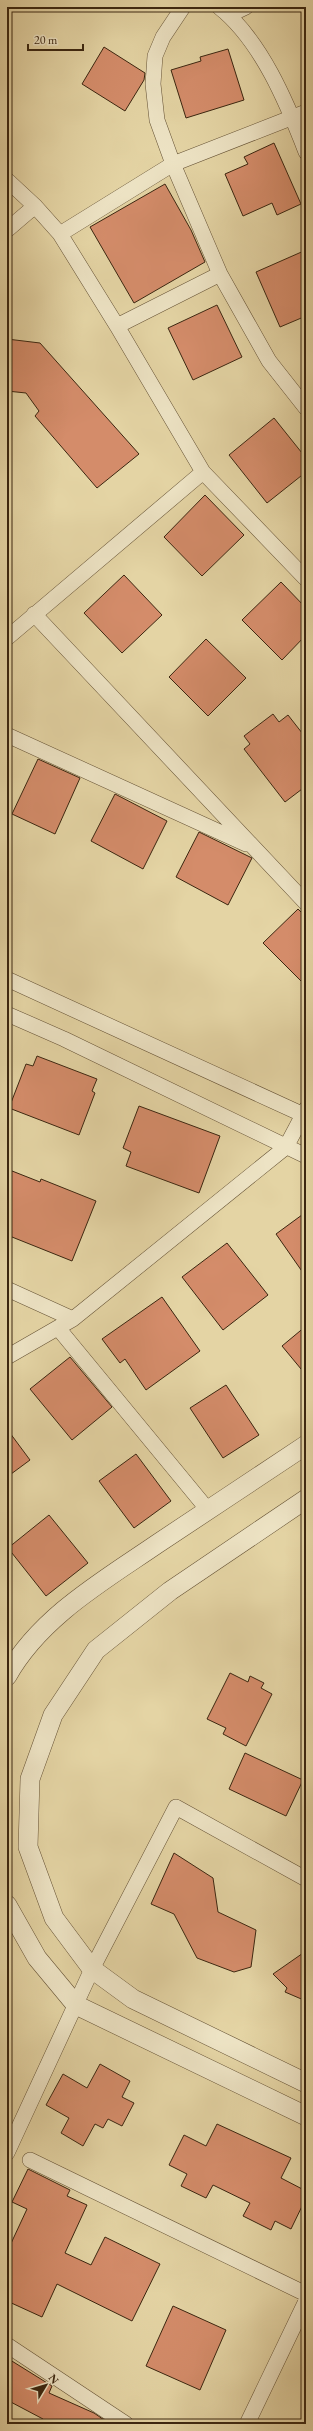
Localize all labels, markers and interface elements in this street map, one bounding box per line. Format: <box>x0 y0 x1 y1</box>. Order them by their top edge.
scale bar <box>28 26 83 52</box>
text: 20 m <box>34 32 58 48</box>
north arrow <box>26 2365 66 2405</box>
text: N <box>46 2371 62 2387</box>

